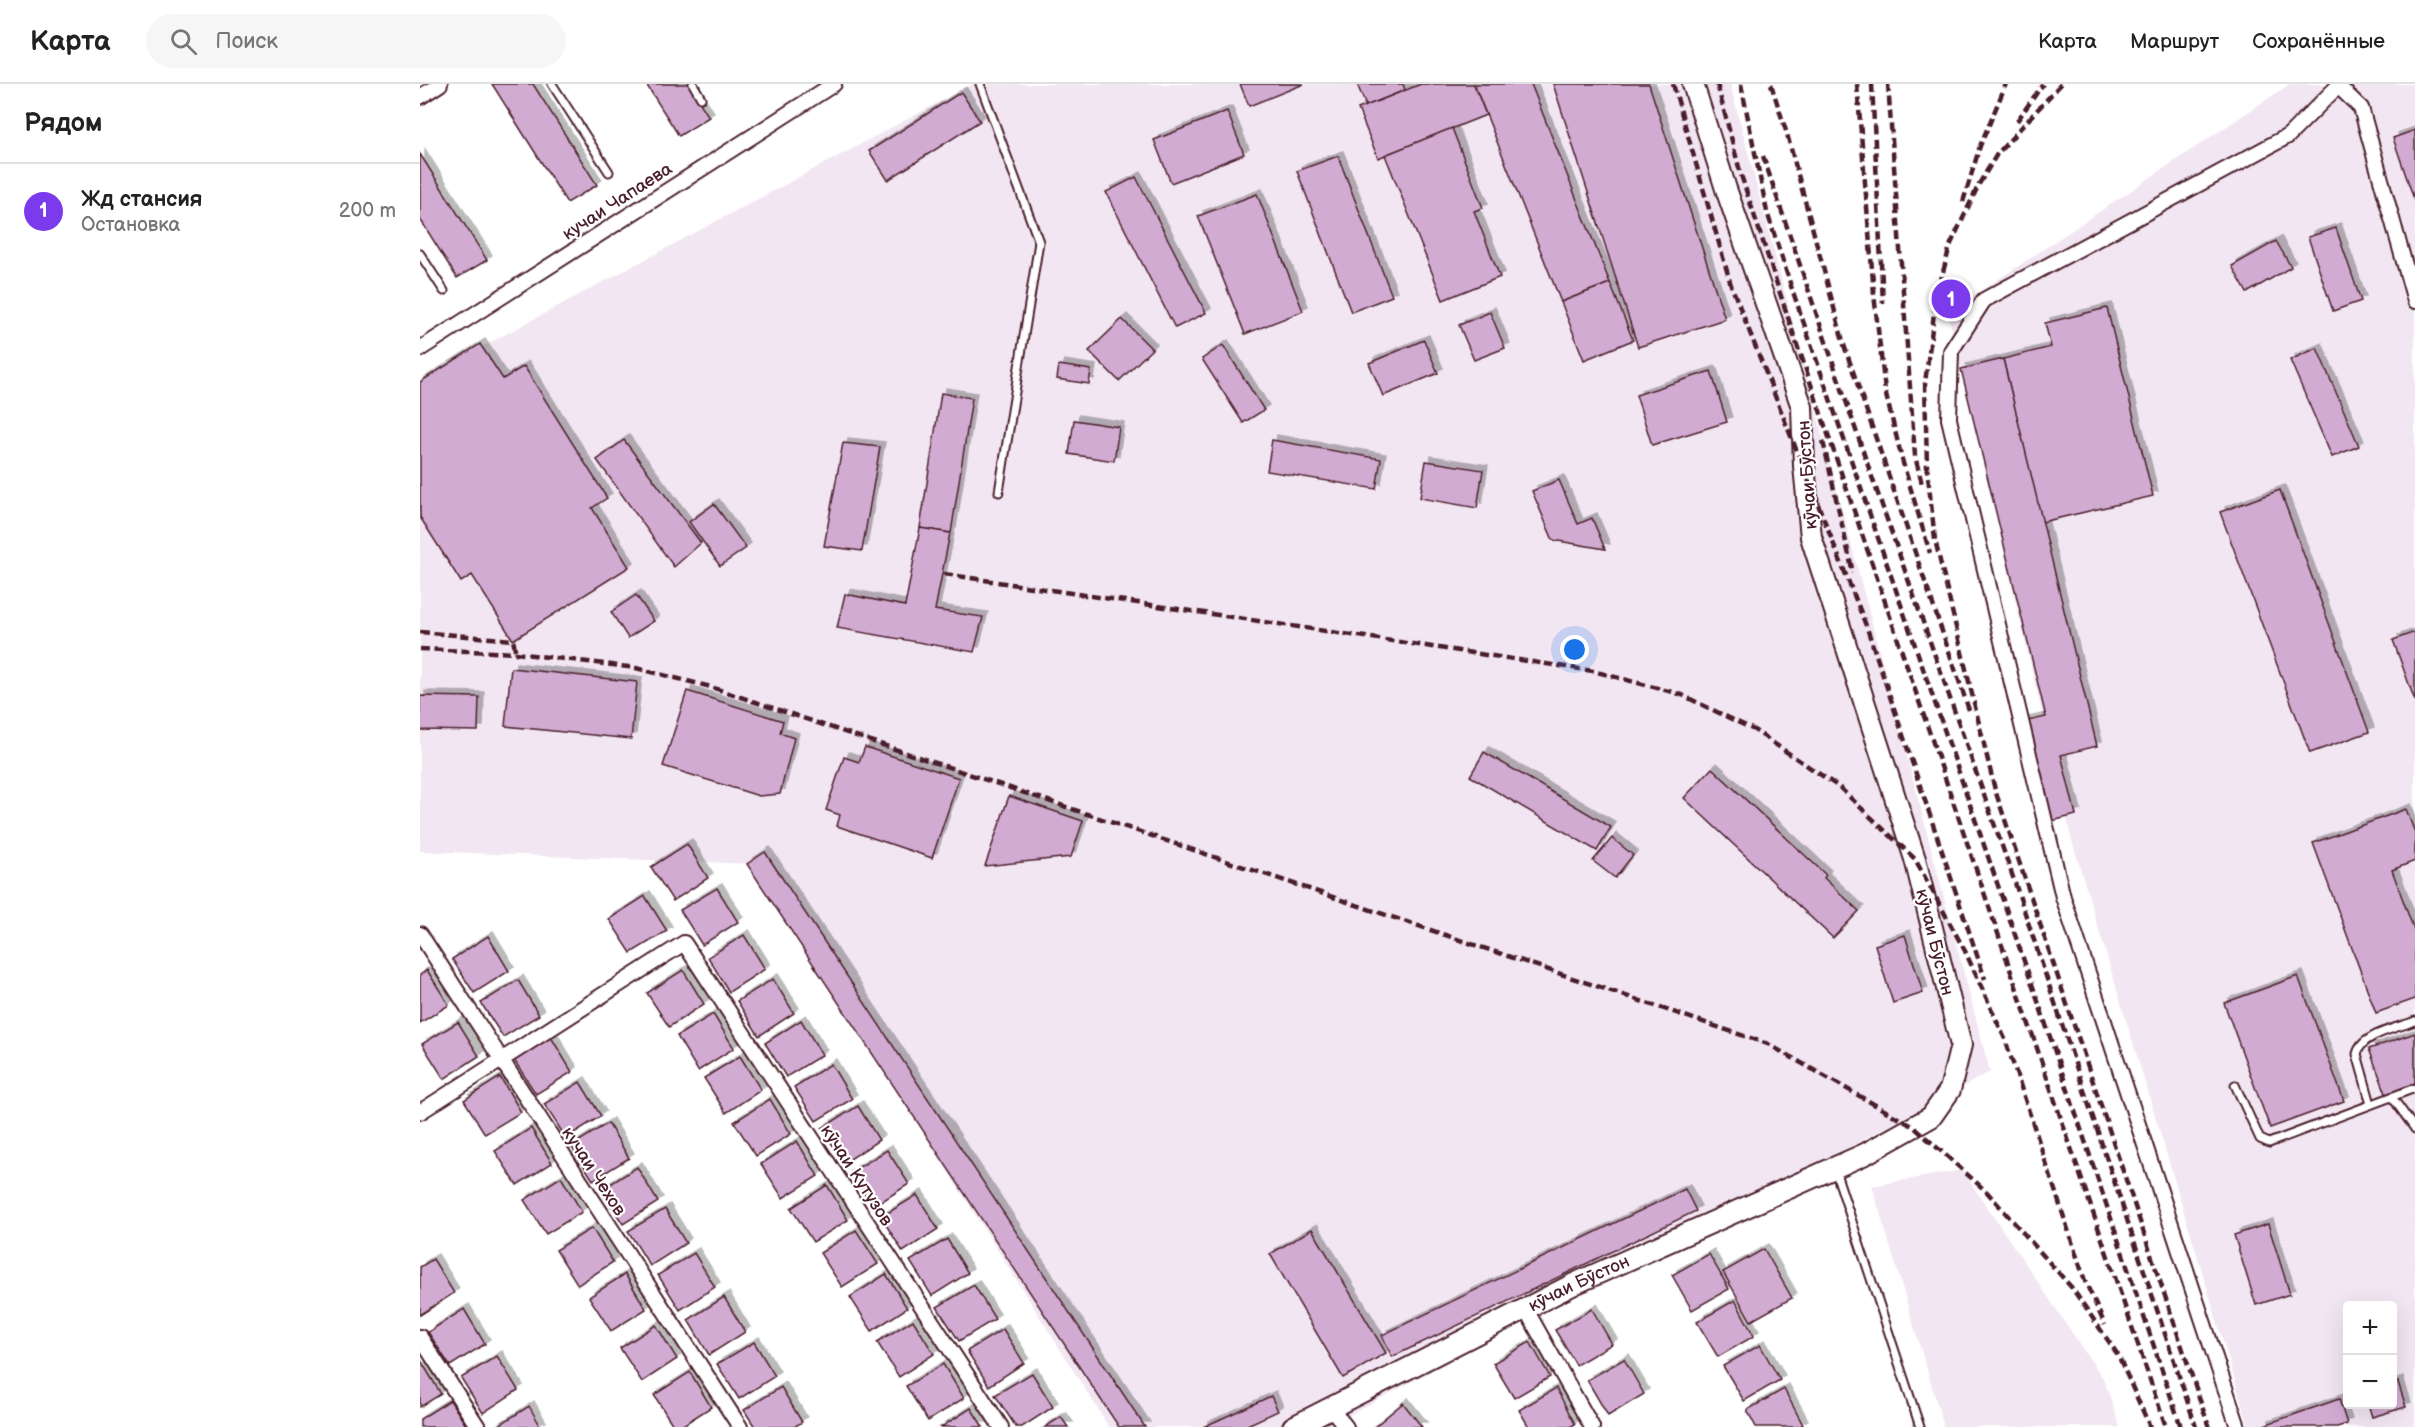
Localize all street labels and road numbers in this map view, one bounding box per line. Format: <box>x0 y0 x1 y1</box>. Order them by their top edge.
street label: кучаи Чапаева <box>559 158 676 245</box>
street label: кӯчаи Бӯстон <box>1793 420 1822 530</box>
street label: кӯчаи Бӯстон <box>1911 887 1958 998</box>
street label: кӯчаи Кутузов <box>816 1121 897 1230</box>
street label: кучаи Чехов <box>557 1123 630 1220</box>
street label: кӯчаи Бӯстон <box>1525 1251 1633 1316</box>

